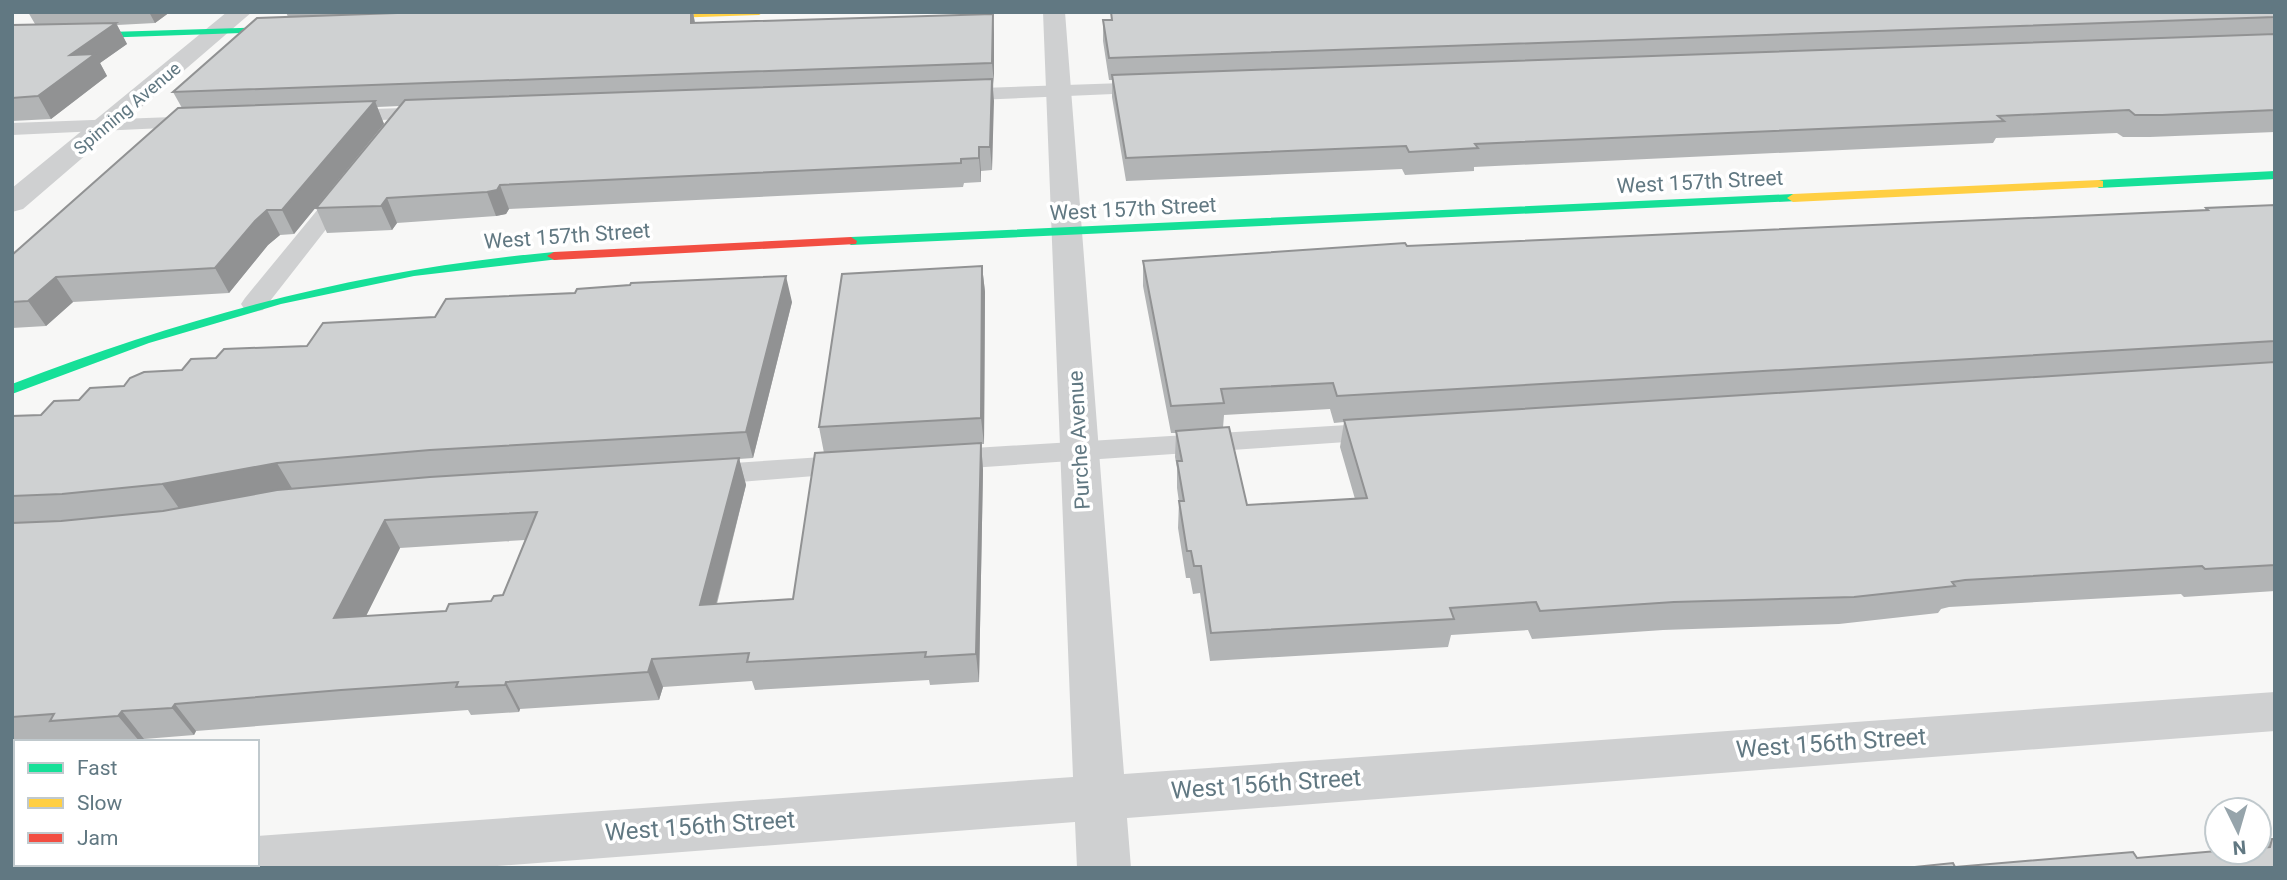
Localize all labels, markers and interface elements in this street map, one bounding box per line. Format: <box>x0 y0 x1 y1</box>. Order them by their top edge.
street label: Spinning Avenue <box>69 57 185 159</box>
street label: West 157th Street <box>1616 166 1784 198</box>
street label: West 157th Street <box>1049 193 1217 225</box>
street label: West 157th Street <box>483 218 651 254</box>
street label: Purche Avenue <box>1063 370 1095 510</box>
street label: West 156th Street <box>1735 722 1927 764</box>
legend <box>14 740 259 866</box>
text: Fast <box>77 756 118 780</box>
street label: West 156th Street <box>1170 763 1362 805</box>
text: Slow <box>77 791 123 815</box>
north arrow <box>2203 796 2273 866</box>
street label: West 156th Street <box>604 805 796 847</box>
text: Jam <box>77 826 118 850</box>
text: N <box>2232 835 2247 859</box>

